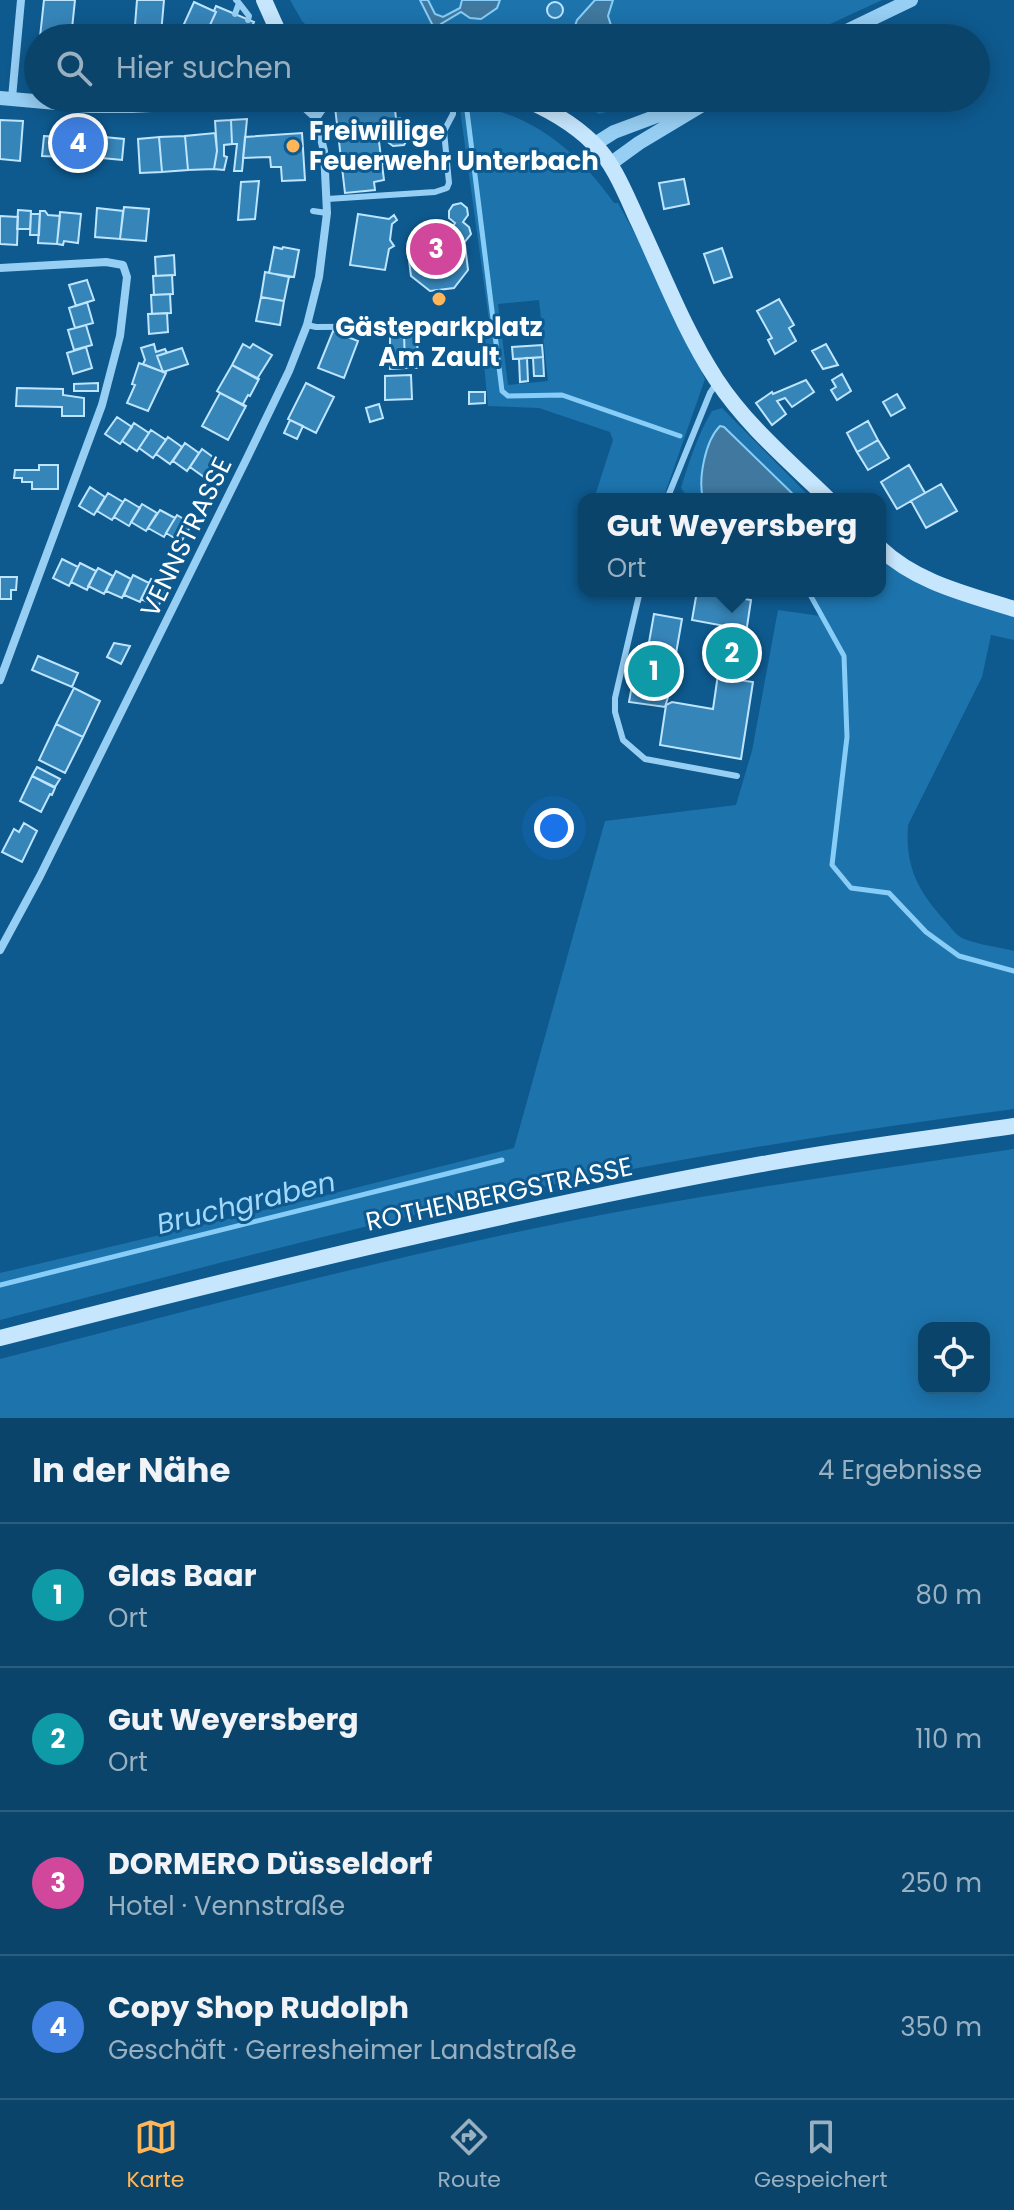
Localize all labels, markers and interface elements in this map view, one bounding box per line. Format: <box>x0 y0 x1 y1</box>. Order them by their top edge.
search box <box>24 24 990 112</box>
icon: search <box>52 46 96 90</box>
text: Hier suchen <box>116 46 292 89</box>
pin: 4 <box>52 113 104 173</box>
place label: Freiwillige Feuerwehr Unterbach <box>309 113 599 179</box>
marker: Freiwillige Feuerwehr Unterbach <box>284 137 302 155</box>
pin: 3 <box>410 219 462 279</box>
marker: Gästeparkplatz Am Zault <box>430 290 448 308</box>
place label: Gästeparkplatz Am Zault <box>335 309 543 375</box>
street label: VENNSTRASSE <box>132 451 240 623</box>
popup <box>578 493 886 597</box>
text: Gut Weyersberg <box>607 504 857 547</box>
text: Ort <box>607 550 646 586</box>
pin: 2 <box>706 623 758 683</box>
pin: 1 <box>628 641 680 701</box>
your location <box>534 808 574 848</box>
street label: ROTHENBERGSTRASSE <box>362 1148 636 1240</box>
water label: Bruchgraben <box>153 1162 339 1244</box>
map controls <box>918 1322 990 1394</box>
button: locate <box>918 1322 990 1394</box>
text: In der Nähe <box>32 1446 230 1494</box>
text: 4 Ergebnisse <box>818 1452 982 1488</box>
text: Glas Baar <box>108 1554 257 1597</box>
text: 1 <box>53 1577 63 1613</box>
text: 80 m <box>916 1577 982 1613</box>
text: Ort <box>108 1600 148 1636</box>
text: Gut Weyersberg <box>108 1698 359 1741</box>
text: 2 <box>51 1721 65 1757</box>
text: 110 m <box>915 1721 982 1757</box>
text: Ort <box>108 1744 148 1780</box>
text: DORMERO Düsseldorf <box>108 1842 432 1885</box>
text: 3 <box>50 1865 66 1901</box>
text: 250 m <box>901 1865 982 1901</box>
text: Hotel · Vennstraße <box>108 1888 345 1924</box>
text: Copy Shop Rudolph <box>108 1986 409 2029</box>
text: 4 <box>49 2009 67 2045</box>
text: 350 m <box>900 2009 982 2045</box>
text: Geschäft · Gerresheimer Landstraße <box>108 2032 577 2068</box>
tab: Karte <box>127 2115 184 2196</box>
tab: Route <box>438 2115 501 2196</box>
tab: Gespeichert <box>754 2115 887 2196</box>

